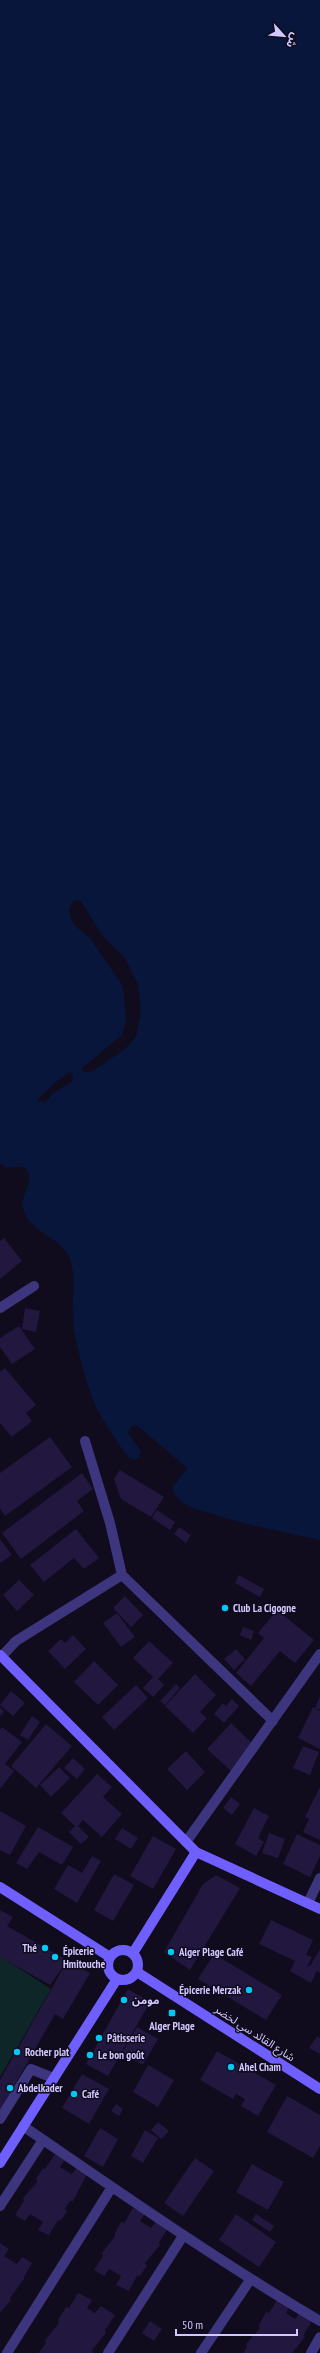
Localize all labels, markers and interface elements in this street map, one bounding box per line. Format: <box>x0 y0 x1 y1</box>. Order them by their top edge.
north arrow <box>264 16 304 56</box>
text: ش <box>283 31 303 50</box>
place label: Club La Cigogne <box>233 1601 296 1615</box>
marker: Club La Cigogne <box>220 1603 230 1613</box>
place label: Thé <box>22 1941 37 1955</box>
marker: Thé <box>40 1943 50 1953</box>
place label: Épicerie Hmitouche <box>63 1944 105 1971</box>
place label: Alger Plage Café <box>178 1945 244 1959</box>
marker: Alger Plage Café <box>166 1947 176 1957</box>
marker: Épicerie Hmitouche <box>50 1952 60 1962</box>
place label: Épicerie Merzak <box>179 1983 241 1997</box>
marker: Épicerie Merzak <box>244 1985 254 1995</box>
place label: مومن <box>132 1993 159 2007</box>
marker: مومن <box>119 1995 129 2005</box>
street label: شارع القائد سي لخضر <box>210 2001 298 2066</box>
marker: Alger Plage <box>167 2008 177 2018</box>
place label: Alger Plage <box>148 2019 195 2033</box>
place label: Pâtisserie <box>107 2031 145 2045</box>
marker: Pâtisserie <box>94 2033 104 2043</box>
place label: Rocher plat <box>25 2045 70 2059</box>
marker: Rocher plat <box>12 2047 22 2057</box>
place label: Le bon goût <box>98 2048 145 2062</box>
marker: Le bon goût <box>85 2050 95 2060</box>
place label: Ahel Cham <box>238 2060 281 2074</box>
marker: Ahel Cham <box>226 2062 236 2072</box>
place label: Abdelkader <box>17 2081 63 2095</box>
marker: Abdelkader <box>5 2083 15 2093</box>
place label: Café <box>82 2087 99 2101</box>
marker: Café <box>69 2089 79 2099</box>
scale bar <box>176 2311 297 2337</box>
text: 50 m <box>182 2317 203 2332</box>

